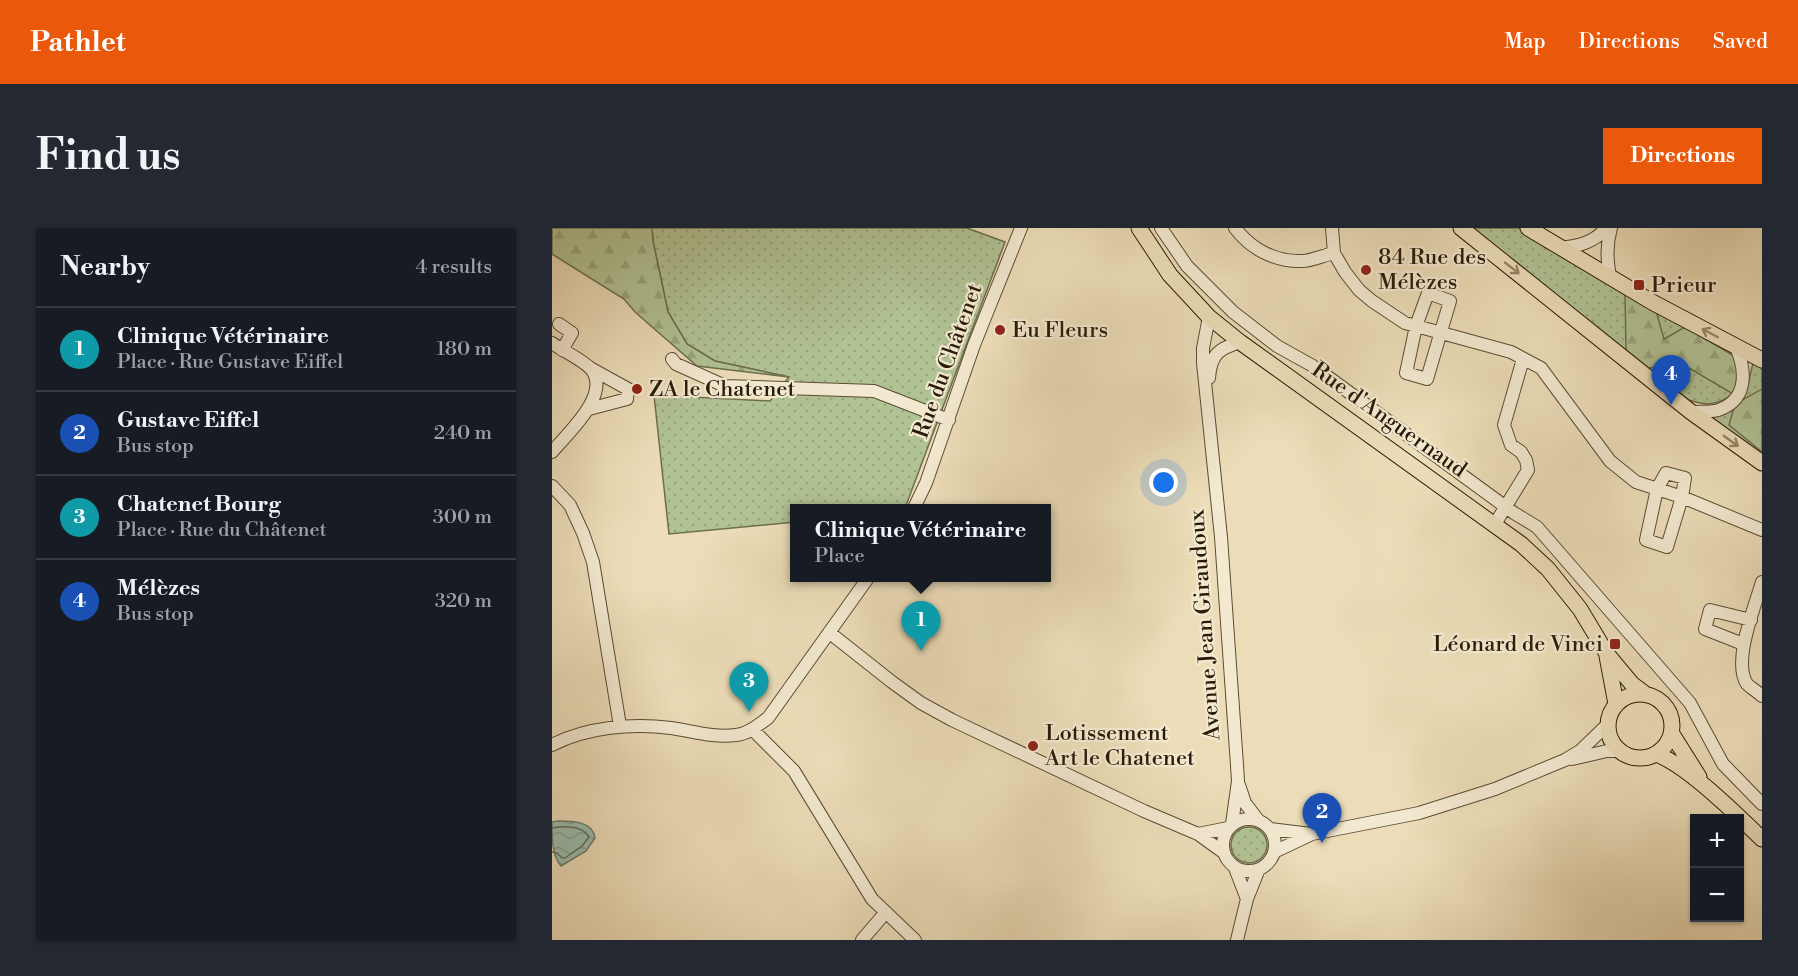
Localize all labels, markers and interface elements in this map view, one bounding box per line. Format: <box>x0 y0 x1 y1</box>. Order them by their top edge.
text: Pathlet <box>30 25 126 60</box>
text: Map <box>1504 29 1546 55</box>
text: Directions <box>1579 29 1680 55</box>
text: Saved <box>1713 29 1768 55</box>
button: Directions <box>1603 128 1762 184</box>
text: Find us <box>36 130 180 183</box>
place label: 84 Rue des Mélèzes <box>1378 244 1486 296</box>
text: Nearby <box>60 251 150 283</box>
text: 4 results <box>415 255 492 280</box>
one-way arrow <box>1504 262 1520 275</box>
marker: 84 Rue des Mélèzes <box>1359 263 1373 277</box>
place label: Prieur <box>1651 272 1716 299</box>
marker: Prieur <box>1632 278 1646 292</box>
street label: Rue du Châtenet <box>907 280 989 442</box>
place label: Eu Fleurs <box>1012 317 1108 344</box>
text: Clinique Vétérinaire <box>117 323 329 350</box>
marker: Eu Fleurs <box>993 323 1007 337</box>
one-way arrow <box>1702 327 1719 339</box>
text: 1 <box>75 337 84 362</box>
text: 180 m <box>437 337 492 362</box>
text: Place · Rue Gustave Eiffel <box>117 350 343 375</box>
street label: Rue d'Anguernaud <box>1306 356 1472 484</box>
pin: 4 <box>1652 356 1690 405</box>
place label: ZA le Chatenet <box>649 376 795 403</box>
marker: ZA le Chatenet <box>630 382 644 396</box>
text: Gustave Eiffel <box>117 407 259 434</box>
text: 2 <box>73 421 86 446</box>
text: 240 m <box>434 421 492 446</box>
text: Bus stop <box>117 434 194 459</box>
one-way arrow <box>1723 435 1739 448</box>
your location <box>1149 468 1178 497</box>
text: Chatenet Bourg <box>117 491 281 518</box>
popup <box>790 504 1051 582</box>
text: 3 <box>73 505 86 530</box>
text: 300 m <box>433 505 492 530</box>
street label: Avenue Jean Giraudoux <box>1183 508 1227 742</box>
text: Clinique Vétérinaire <box>815 517 1026 544</box>
text: Place · Rue du Châtenet <box>117 518 327 543</box>
text: Place <box>815 544 865 569</box>
text: Mélèzes <box>117 575 200 602</box>
text: 4 <box>73 589 86 614</box>
text: 320 m <box>435 589 492 614</box>
text: Bus stop <box>117 602 194 627</box>
pin: 1 <box>902 602 940 651</box>
place label: Léonard de Vinci <box>1433 631 1603 658</box>
marker: Léonard de Vinci <box>1608 637 1622 651</box>
pin: 3 <box>730 662 768 712</box>
place label: Lotissement Art le Chatenet <box>1044 720 1195 772</box>
marker: Lotissement Art le Chatenet <box>1026 739 1040 753</box>
pin: 2 <box>1302 794 1342 843</box>
map controls <box>1690 814 1744 922</box>
button: + <box>1690 814 1744 868</box>
button: − <box>1690 868 1744 922</box>

